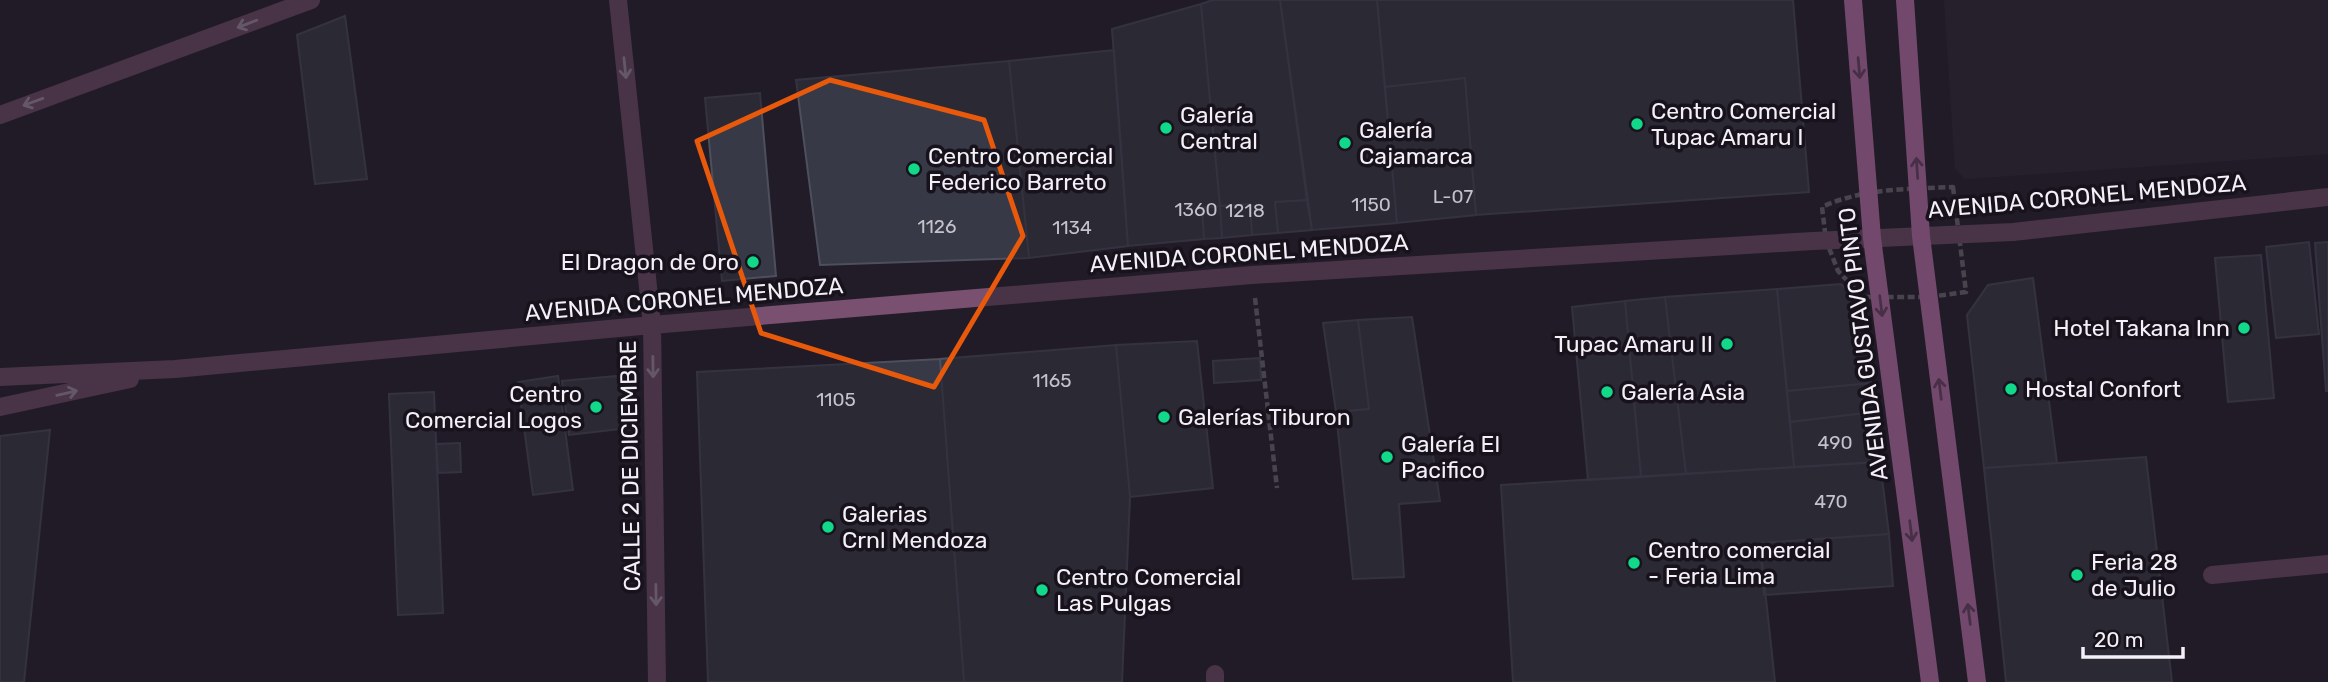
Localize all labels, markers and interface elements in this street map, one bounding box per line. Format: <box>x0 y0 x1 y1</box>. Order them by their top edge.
one-way arrow <box>236 19 258 32</box>
one-way arrow <box>619 56 632 79</box>
one-way arrow <box>1853 56 1866 79</box>
one-way arrow <box>23 97 45 110</box>
place label: Centro Comercial Tupac Amaru I <box>1651 97 1836 151</box>
place label: Galería Central <box>1180 101 1258 155</box>
place label: Galería Cajamarca <box>1359 116 1473 170</box>
marker: Centro Comercial Tupac Amaru I <box>1629 116 1645 132</box>
marker: Galería Central <box>1158 120 1174 136</box>
marker: Galería Cajamarca <box>1337 135 1353 151</box>
place label: Centro Comercial Federico Barreto <box>928 142 1113 196</box>
one-way arrow <box>1910 157 1923 180</box>
marker: Centro Comercial Federico Barreto <box>906 161 922 177</box>
street label: AVENIDA CORONEL MENDOZA <box>1927 168 2247 224</box>
house number: L-07 <box>1433 185 1473 208</box>
house number: 1150 <box>1351 193 1391 216</box>
house number: 1360 <box>1174 198 1218 221</box>
house number: 1218 <box>1225 199 1265 222</box>
street label: AVENIDA GUSTAVO PINTO <box>1832 206 1894 482</box>
house number: 1126 <box>918 215 956 238</box>
house number: 1134 <box>1052 216 1092 239</box>
street label: AVENIDA CORONEL MENDOZA <box>1089 228 1409 278</box>
place label: El Dragon de Oro <box>561 248 739 276</box>
marker: El Dragon de Oro <box>745 254 761 270</box>
street label: AVENIDA CORONEL MENDOZA <box>524 271 844 327</box>
one-way arrow <box>1875 294 1888 316</box>
place label: Hotel Takana Inn <box>2053 314 2230 342</box>
marker: Hotel Takana Inn <box>2236 320 2252 336</box>
place label: Tupac Amaru II <box>1554 330 1713 358</box>
marker: Tupac Amaru II <box>1719 336 1735 352</box>
street label: CALLE 2 DE DICIEMBRE <box>614 340 646 592</box>
one-way arrow <box>646 356 660 379</box>
house number: 1165 <box>1032 369 1072 392</box>
place label: Hostal Confort <box>2025 375 2181 403</box>
place label: Galería Asia <box>1621 378 1745 406</box>
one-way arrow <box>1934 378 1947 400</box>
place label: Centro Comercial Logos <box>405 380 582 434</box>
marker: Hostal Confort <box>2003 381 2019 397</box>
marker: Galería Asia <box>1599 384 1615 400</box>
one-way arrow <box>55 386 78 399</box>
house number: 1105 <box>816 388 856 411</box>
marker: Centro Comercial Logos <box>588 399 604 415</box>
place label: Galerías Tiburon <box>1178 403 1351 431</box>
marker: Galerías Tiburon <box>1156 409 1172 425</box>
place label: Galería El Pacifico <box>1401 430 1500 484</box>
house number: 490 <box>1818 431 1852 454</box>
marker: Galería El Pacifico <box>1379 449 1395 465</box>
house number: 470 <box>1814 490 1848 513</box>
place label: Galerias Crnl Mendoza <box>842 500 987 554</box>
marker: Galerias Crnl Mendoza <box>820 519 836 535</box>
one-way arrow <box>1904 519 1917 542</box>
place label: Centro comercial - Feria Lima <box>1648 536 1831 590</box>
place label: Feria 28 de Julio <box>2091 548 2178 602</box>
marker: Centro comercial - Feria Lima <box>1626 555 1642 571</box>
place label: Centro Comercial Las Pulgas <box>1056 563 1241 617</box>
marker: Feria 28 de Julio <box>2069 567 2085 583</box>
marker: Centro Comercial Las Pulgas <box>1034 582 1050 598</box>
one-way arrow <box>649 583 662 606</box>
one-way arrow <box>1962 603 1975 626</box>
scale bar <box>2083 616 2183 660</box>
text: 20 m <box>2094 627 2143 652</box>

